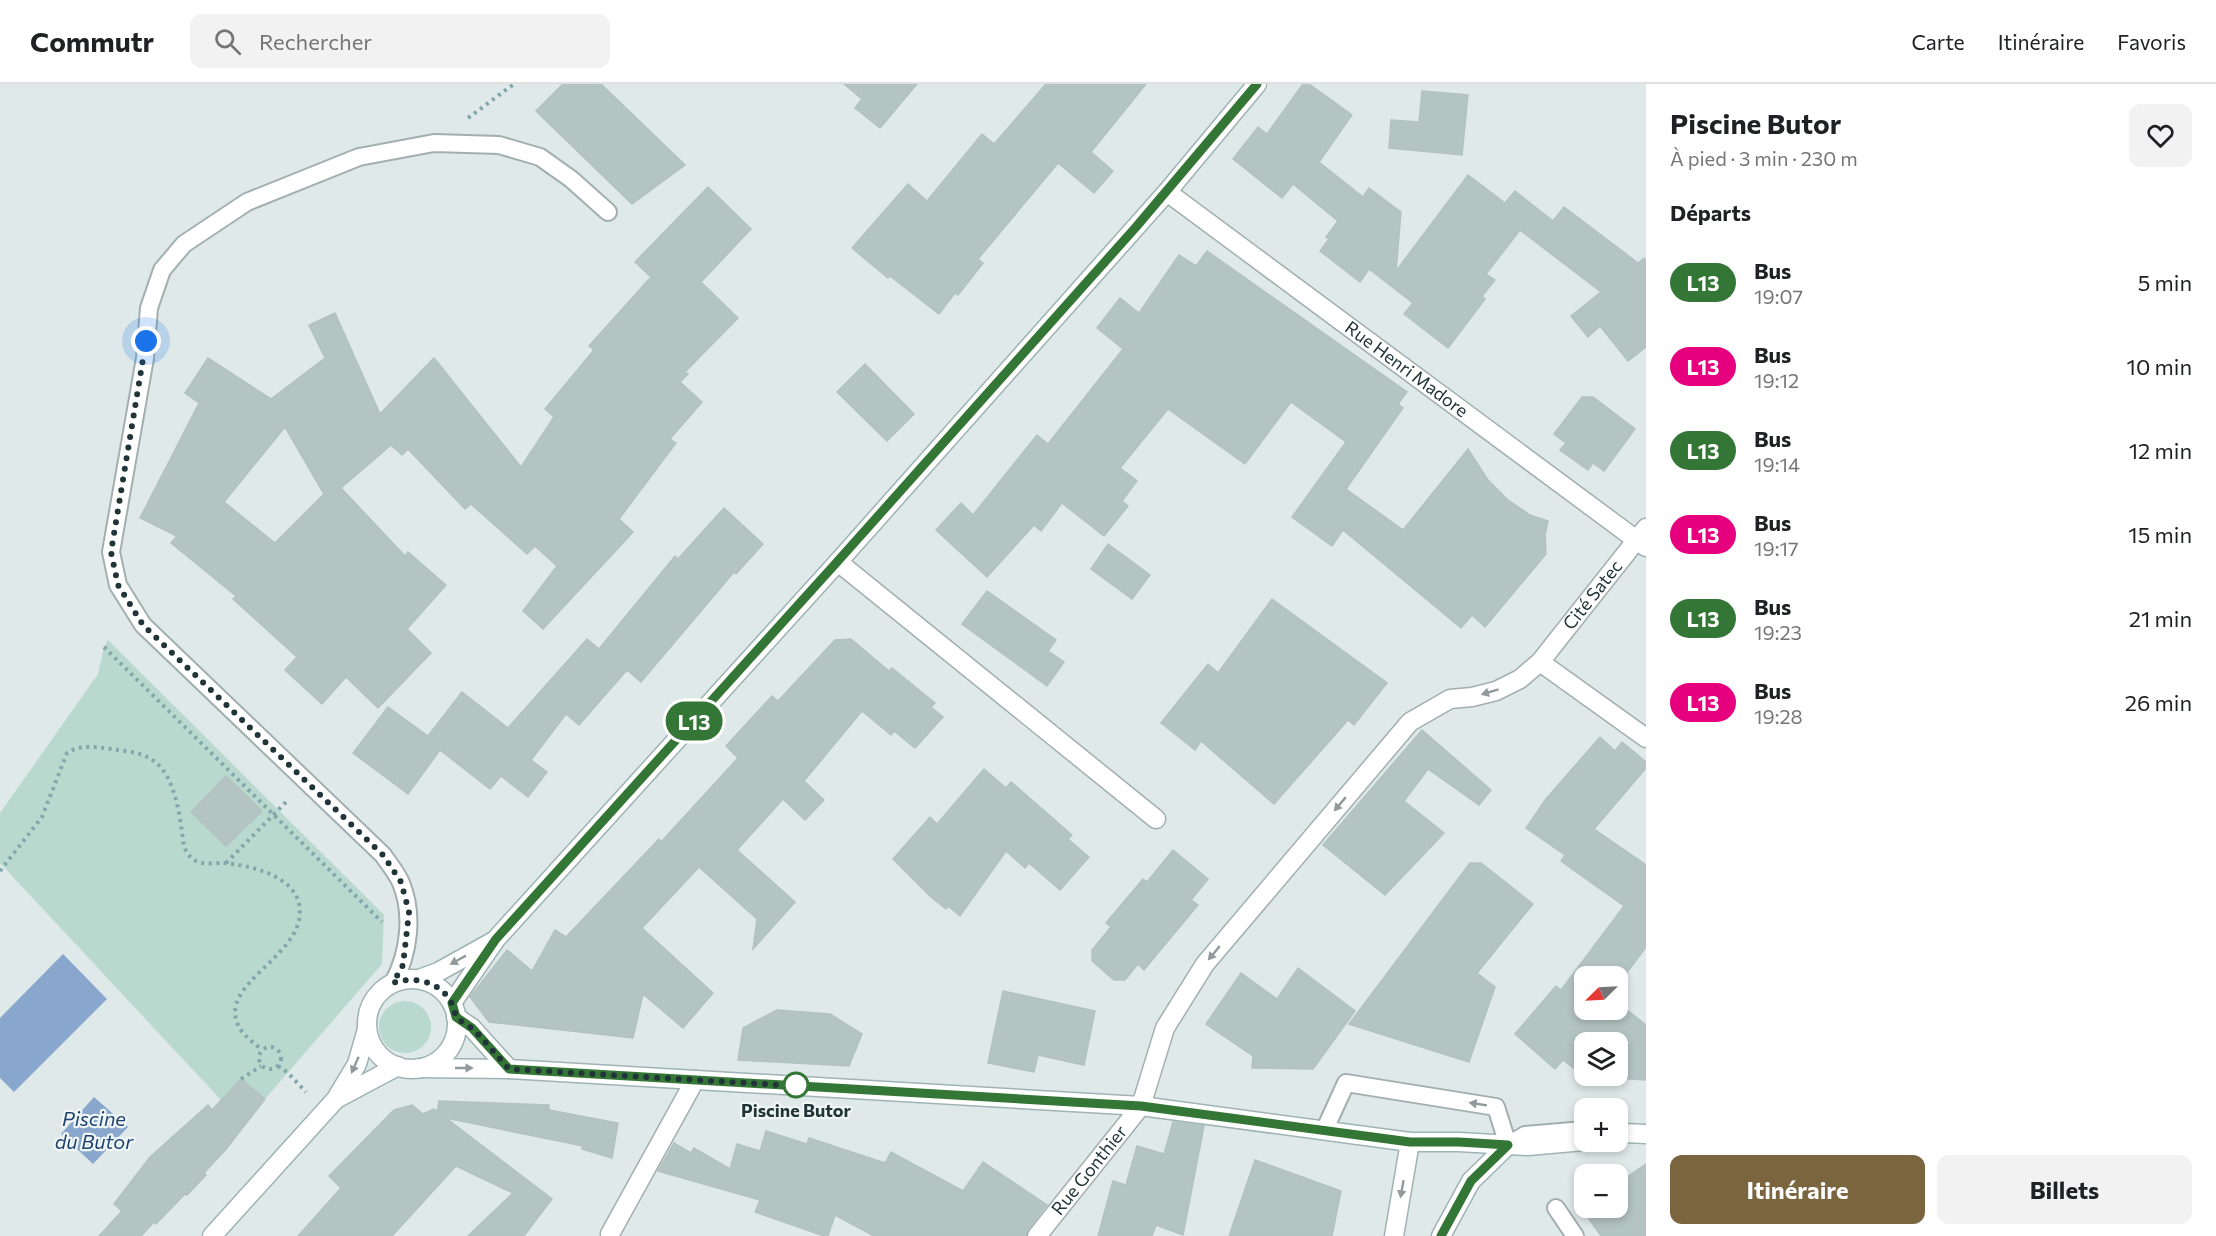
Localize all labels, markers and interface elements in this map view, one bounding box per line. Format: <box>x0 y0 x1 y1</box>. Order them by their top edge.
search box <box>190 14 610 68</box>
text: Commutr <box>30 24 154 58</box>
icon: search <box>211 25 244 58</box>
text: Rechercher <box>259 28 372 55</box>
text: Carte <box>1911 29 1965 54</box>
text: Itinéraire <box>1998 29 2084 54</box>
text: Favoris <box>2117 29 2186 54</box>
button: heart <box>2129 104 2192 167</box>
text: Piscine Butor <box>1670 106 1841 140</box>
text: À pied · 3 min · 230 m <box>1670 146 1858 170</box>
text: Départs <box>1670 199 1751 226</box>
text: Bus <box>1754 257 1791 284</box>
text: 5 min <box>2138 269 2192 296</box>
text: L13 <box>1687 270 1719 295</box>
text: 19:07 <box>1754 284 1803 308</box>
street label: Rue Henri Madore <box>1341 316 1473 421</box>
your location <box>131 326 161 356</box>
text: Bus <box>1754 341 1791 368</box>
text: 10 min <box>2127 353 2192 380</box>
text: L13 <box>1687 354 1719 379</box>
text: 19:12 <box>1754 368 1799 392</box>
text: Bus <box>1754 425 1791 452</box>
text: 12 min <box>2129 437 2192 464</box>
text: L13 <box>1687 438 1719 463</box>
text: 19:14 <box>1754 452 1800 476</box>
text: Bus <box>1754 509 1791 536</box>
text: 15 min <box>2128 521 2192 548</box>
text: L13 <box>1687 522 1719 547</box>
text: 19:17 <box>1754 536 1799 560</box>
street label: Cité Satec <box>1558 555 1626 634</box>
text: Bus <box>1754 593 1791 620</box>
text: 21 min <box>2129 605 2192 632</box>
text: L13 <box>1687 606 1719 631</box>
text: 19:23 <box>1754 620 1802 644</box>
text: Bus <box>1754 677 1791 704</box>
one-way arrow <box>1481 688 1499 697</box>
text: 26 min <box>2125 689 2192 716</box>
text: L13 <box>1687 690 1719 715</box>
line badge: L13 <box>660 702 728 740</box>
text: 19:28 <box>1754 704 1803 728</box>
text: L13 <box>678 709 710 734</box>
one-way arrow <box>1334 796 1347 811</box>
one-way arrow <box>1208 945 1221 961</box>
one-way arrow <box>450 955 466 966</box>
north arrow <box>1574 966 1628 1020</box>
map controls <box>1574 966 1628 1218</box>
button: layers <box>1574 1032 1628 1086</box>
one-way arrow <box>351 1057 360 1074</box>
one-way arrow <box>454 1063 473 1073</box>
marker: Piscine Butor <box>783 1072 809 1098</box>
button: + <box>1574 1098 1628 1152</box>
place label: Piscine Butor <box>741 1099 852 1121</box>
one-way arrow <box>1468 1099 1487 1108</box>
water label: Piscine du Butor <box>55 1106 134 1153</box>
street label: Rue Gonthier <box>1046 1121 1131 1219</box>
button: Itinéraire <box>1670 1155 1925 1224</box>
button: Billets <box>1937 1155 2192 1224</box>
button: − <box>1574 1164 1628 1218</box>
one-way arrow <box>1397 1180 1406 1199</box>

